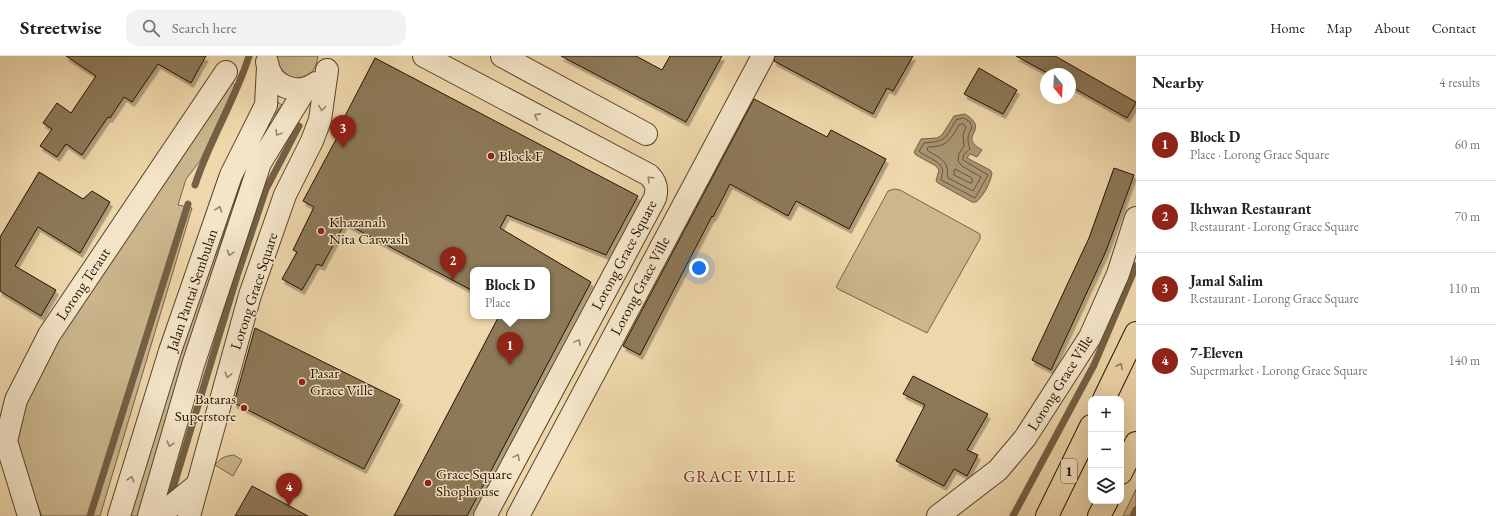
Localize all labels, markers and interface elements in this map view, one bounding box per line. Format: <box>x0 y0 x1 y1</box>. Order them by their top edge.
search box <box>126 10 406 46</box>
text: Streetwise <box>20 15 102 40</box>
icon: search <box>140 17 162 39</box>
text: Search here <box>172 18 237 37</box>
text: Home <box>1270 19 1305 37</box>
text: Map <box>1327 19 1352 37</box>
text: About <box>1374 19 1410 37</box>
text: Contact <box>1432 19 1476 37</box>
north arrow <box>1040 68 1076 104</box>
text: Nearby <box>1152 71 1204 93</box>
text: 4 results <box>1439 74 1480 91</box>
one-way arrow <box>318 105 327 111</box>
one-way arrow <box>534 113 541 121</box>
pin: 3 <box>330 115 356 148</box>
text: Block D <box>1190 127 1240 146</box>
one-way arrow <box>276 129 283 136</box>
text: 1 <box>1162 136 1168 153</box>
text: 60 m <box>1455 136 1480 153</box>
place label: Block F <box>499 146 543 165</box>
text: Place · Lorong Grace Square <box>1190 146 1329 163</box>
marker: Block F <box>486 151 496 161</box>
one-way arrow <box>647 176 655 183</box>
street label: Lorong Grace Square <box>586 196 661 313</box>
text: Ikhwan Restaurant <box>1190 199 1311 218</box>
one-way arrow <box>215 206 223 213</box>
text: 2 <box>1162 208 1168 225</box>
text: 70 m <box>1455 208 1480 225</box>
place label: Khazanah Nita Carwash <box>329 212 409 248</box>
text: Restaurant · Lorong Grace Square <box>1190 218 1359 235</box>
street label: Jalan Pantai Sembulan <box>161 226 221 355</box>
marker: Khazanah Nita Carwash <box>316 226 326 236</box>
street label: Lorong Grace Square <box>226 230 281 352</box>
street label: Lorong Grace Ville <box>606 233 674 338</box>
street label: Lorong Teraut <box>51 243 114 324</box>
pin: 2 <box>440 247 466 280</box>
one-way arrow <box>226 250 235 257</box>
your location <box>689 258 709 278</box>
popup <box>470 267 550 319</box>
text: Jamal Salim <box>1190 271 1263 290</box>
text: Block D <box>485 275 535 294</box>
text: 3 <box>1162 280 1168 297</box>
text: 110 m <box>1449 280 1480 297</box>
text: Restaurant · Lorong Grace Square <box>1190 290 1359 307</box>
text: Place <box>485 294 510 311</box>
street label: Lorong Grace Ville <box>1023 331 1097 434</box>
pin: 1 <box>497 332 523 365</box>
one-way arrow <box>573 339 581 346</box>
text: 7-Eleven <box>1190 343 1243 362</box>
text: 4 <box>1162 352 1168 369</box>
text: 140 m <box>1449 352 1480 369</box>
text: Supermarket · Lorong Grace Square <box>1190 362 1368 379</box>
place label: Pasar Grace Ville <box>310 363 373 399</box>
one-way arrow <box>1115 363 1123 370</box>
one-way arrow <box>224 372 232 378</box>
marker: Pasar Grace Ville <box>297 377 307 387</box>
place label: Bataras Superstore <box>175 389 236 425</box>
map controls <box>1088 396 1124 504</box>
button: + <box>1088 396 1124 432</box>
marker: Bataras Superstore <box>239 403 249 413</box>
button: − <box>1088 432 1124 468</box>
one-way arrow <box>166 441 175 448</box>
one-way arrow <box>512 454 519 461</box>
road number: 1 <box>1061 459 1077 483</box>
place label: Grace Square Shophouse <box>436 464 512 500</box>
district label: GRACE VILLE <box>684 466 796 487</box>
button: layers <box>1088 468 1124 504</box>
pin: 4 <box>276 473 302 506</box>
one-way arrow <box>126 475 135 482</box>
marker: Grace Square Shophouse <box>423 478 433 488</box>

